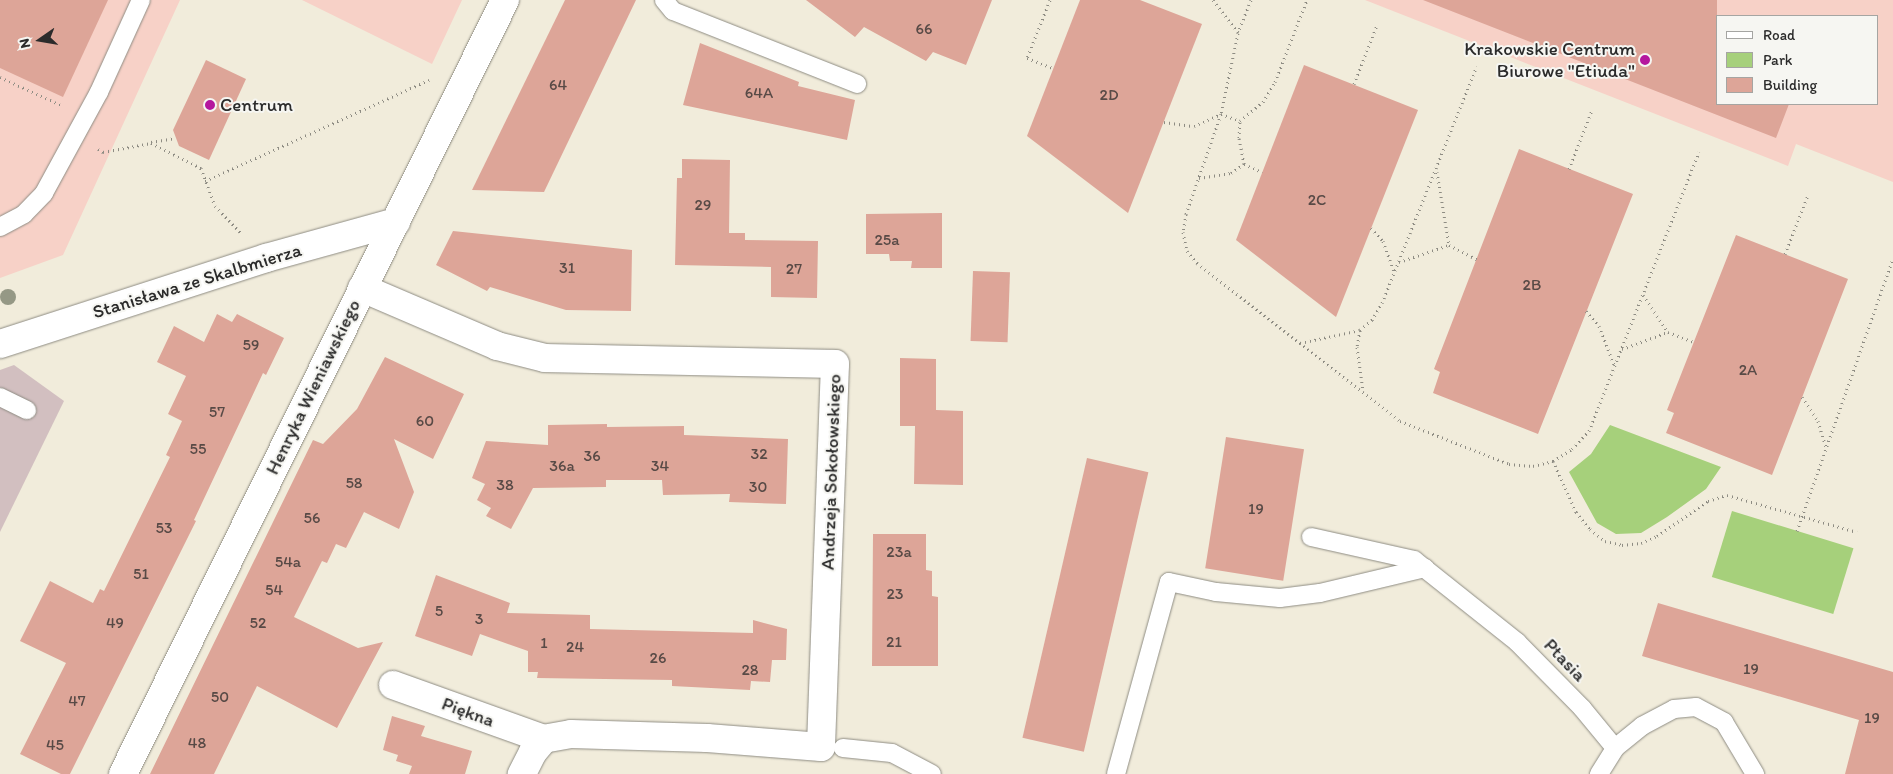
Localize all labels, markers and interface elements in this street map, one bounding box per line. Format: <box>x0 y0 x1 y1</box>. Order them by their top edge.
north arrow <box>15 15 65 65</box>
legend <box>1716 15 1878 105</box>
house number: 66 <box>916 19 932 39</box>
text: Road <box>1763 26 1795 44</box>
text: N <box>16 37 34 50</box>
place label: Krakowskie Centrum Biurowe "Etiuda" <box>1464 38 1635 82</box>
text: Park <box>1763 51 1793 69</box>
marker: Krakowskie Centrum Biurowe "Etiuda" <box>1639 54 1651 66</box>
house number: 64 <box>549 75 567 95</box>
text: Building <box>1763 76 1817 94</box>
house number: 64A <box>745 83 773 103</box>
house number: 2D <box>1099 85 1119 105</box>
place label: Centrum <box>220 94 293 116</box>
marker: Centrum <box>204 99 216 111</box>
house number: 2C <box>1308 190 1326 210</box>
house number: 29 <box>695 195 711 215</box>
house number: 25a <box>874 230 900 250</box>
street label: Stanisława ze Skalbmierza <box>90 238 304 324</box>
house number: 31 <box>559 258 575 278</box>
house number: 27 <box>786 259 802 279</box>
house number: 2B <box>1523 275 1541 295</box>
street label: Henryka Wieniawskiego <box>260 295 366 479</box>
house number: 59 <box>243 335 259 355</box>
house number: 2A <box>1739 360 1757 380</box>
street label: Andrzeja Sokołowskiego <box>816 374 846 570</box>
house number: 57 <box>209 402 225 422</box>
house number: 60 <box>416 411 434 431</box>
house number: 55 <box>190 439 206 459</box>
house number: 32 <box>750 444 768 464</box>
house number: 36 <box>583 446 601 466</box>
house number: 36a <box>549 456 575 476</box>
house number: 34 <box>651 456 669 476</box>
house number: 58 <box>345 473 363 493</box>
house number: 38 <box>496 475 514 495</box>
house number: 30 <box>749 477 767 497</box>
house number: 19 <box>1248 499 1264 519</box>
house number: 56 <box>304 508 320 528</box>
house number: 53 <box>155 518 173 538</box>
house number: 23a <box>886 542 912 562</box>
house number: 54a <box>275 552 301 572</box>
house number: 51 <box>133 564 149 584</box>
house number: 54 <box>265 580 283 600</box>
house number: 23 <box>886 584 904 604</box>
house number: 5 <box>435 601 443 621</box>
house number: 3 <box>475 609 483 629</box>
house number: 49 <box>106 613 124 633</box>
house number: 52 <box>250 613 266 633</box>
house number: 21 <box>886 632 902 652</box>
house number: 1 <box>540 633 548 653</box>
street label: Ptasia <box>1539 634 1591 686</box>
house number: 24 <box>566 637 584 657</box>
house number: 26 <box>650 648 666 668</box>
house number: 19 <box>1743 659 1759 679</box>
house number: 28 <box>741 660 759 680</box>
house number: 50 <box>211 687 229 707</box>
house number: 47 <box>68 691 86 711</box>
street label: Piękna <box>439 692 497 732</box>
house number: 19 <box>1864 708 1880 728</box>
house number: 48 <box>188 733 206 753</box>
house number: 45 <box>46 735 64 755</box>

